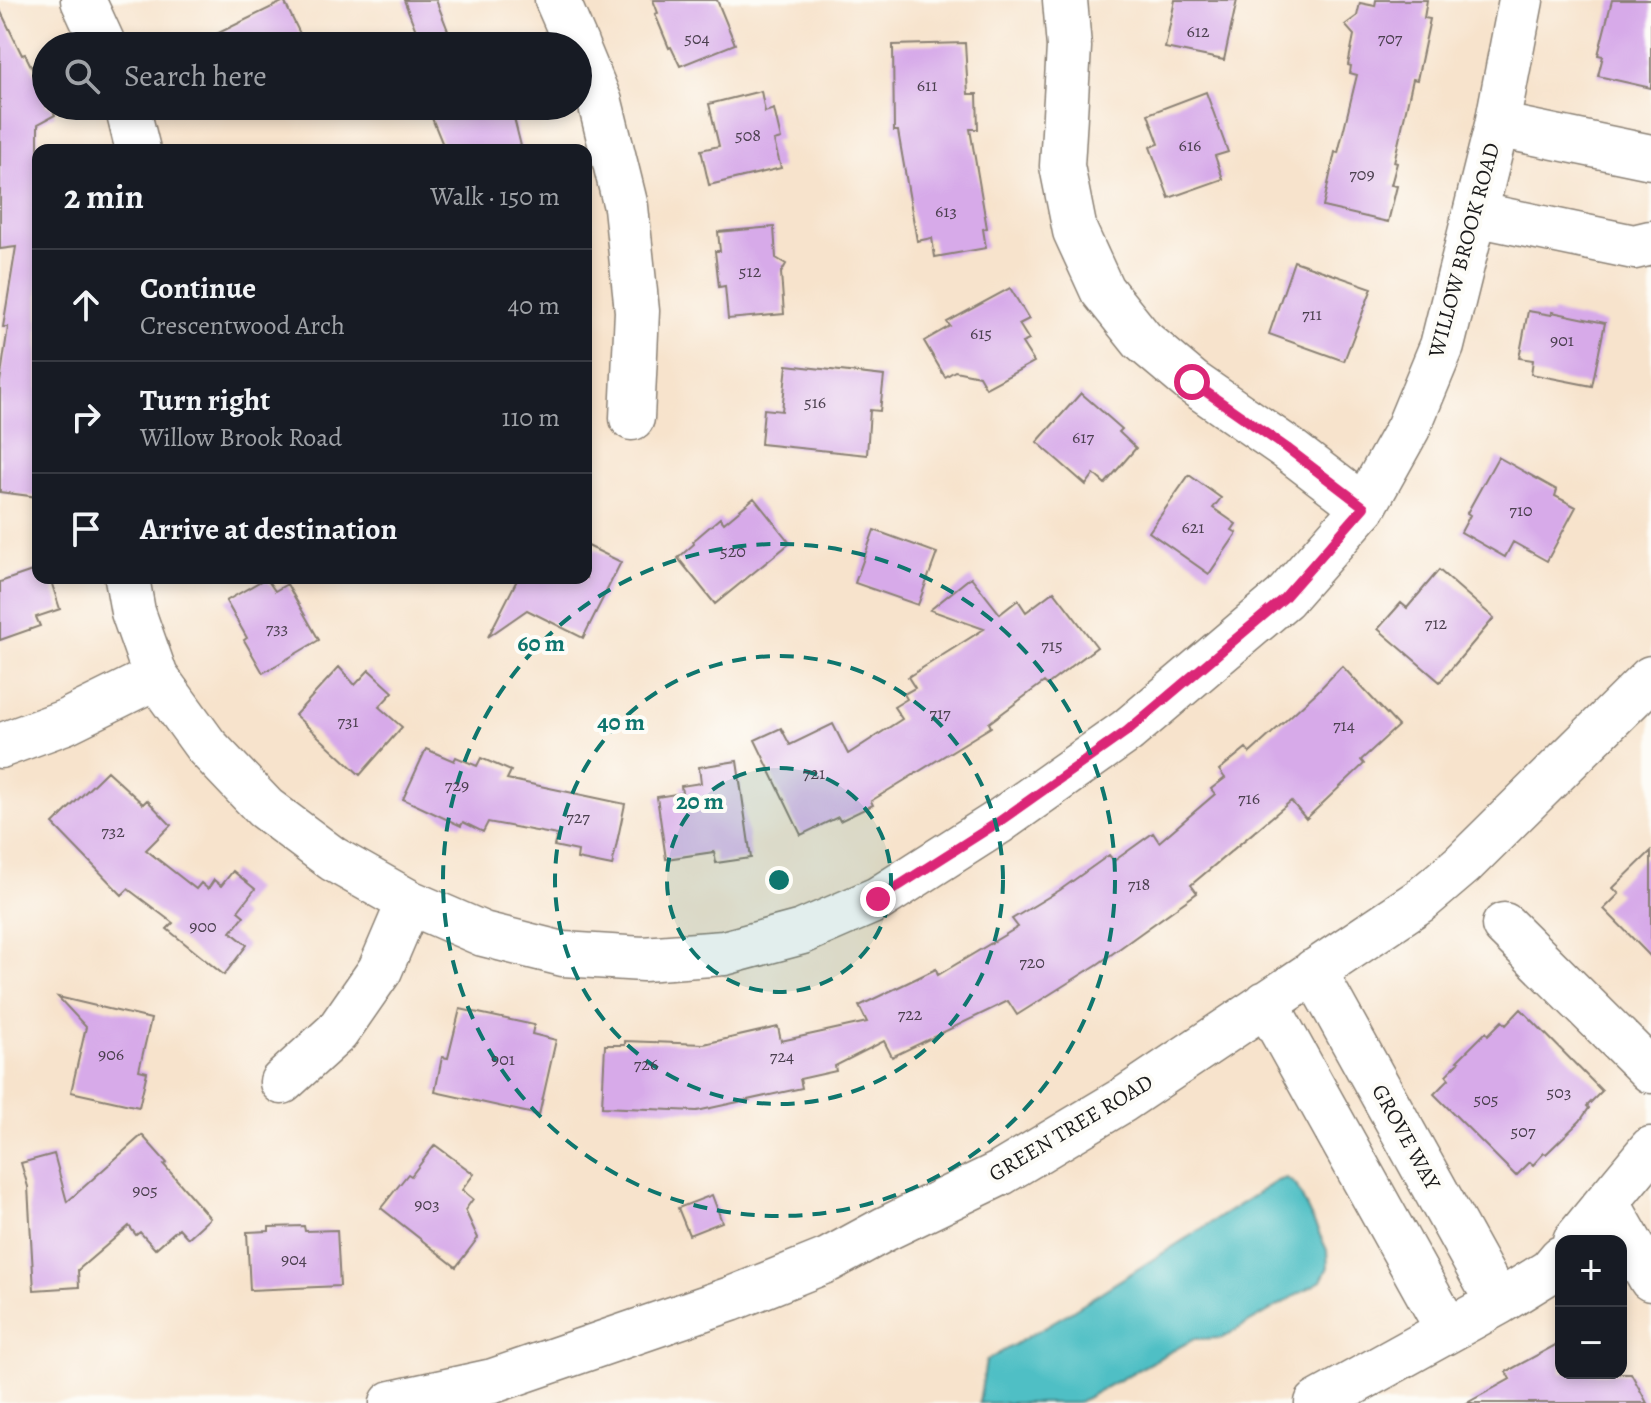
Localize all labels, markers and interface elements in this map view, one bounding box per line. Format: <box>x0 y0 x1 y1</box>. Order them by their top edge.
house number: 612 <box>1186 19 1210 43</box>
house number: 504 <box>684 26 710 50</box>
house number: 707 <box>1378 26 1403 50</box>
search box <box>32 32 592 120</box>
icon: search <box>60 54 104 98</box>
text: Search here <box>124 56 267 96</box>
house number: 611 <box>917 73 937 97</box>
house number: 508 <box>735 123 761 147</box>
house number: 616 <box>1179 133 1201 157</box>
street label: WILLOW BROOK ROAD <box>1421 139 1507 362</box>
house number: 709 <box>1349 162 1375 186</box>
text: 2 min <box>64 173 144 220</box>
text: Walk · 150 m <box>430 179 560 214</box>
house number: 613 <box>935 199 957 223</box>
house number: 512 <box>739 259 762 283</box>
text: Continue <box>140 268 256 308</box>
icon: ahead <box>64 283 108 327</box>
text: 40 m <box>508 288 560 323</box>
house number: 711 <box>1302 302 1322 326</box>
text: Crescentwood Arch <box>140 308 345 343</box>
house number: 615 <box>970 321 992 345</box>
house number: 901 <box>1550 328 1574 352</box>
route start <box>1174 364 1210 400</box>
text: Turn right <box>140 380 270 420</box>
house number: 516 <box>804 390 826 414</box>
icon: right <box>64 395 108 439</box>
text: 110 m <box>502 400 560 435</box>
text: Willow Brook Road <box>140 420 342 455</box>
house number: 617 <box>1072 425 1094 449</box>
house number: 710 <box>1509 498 1533 522</box>
icon: arrive <box>64 507 108 551</box>
text: Arrive at destination <box>140 509 397 549</box>
house number: 621 <box>1181 515 1205 539</box>
house number: 520 <box>720 539 746 563</box>
house number: 712 <box>1425 611 1448 635</box>
house number: 733 <box>266 616 288 640</box>
text: 60 m <box>517 627 565 659</box>
house number: 715 <box>1041 633 1063 657</box>
house number: 717 <box>929 701 951 725</box>
text: 40 m <box>597 706 645 738</box>
house number: 731 <box>337 709 359 733</box>
house number: 714 <box>1333 713 1355 737</box>
house number: 721 <box>803 761 825 785</box>
house number: 729 <box>445 773 469 797</box>
text: 20 m <box>676 785 724 817</box>
house number: 716 <box>1238 786 1260 810</box>
house number: 727 <box>566 805 590 829</box>
house number: 732 <box>101 819 125 843</box>
centre of rings <box>765 866 793 894</box>
house number: 718 <box>1128 872 1150 896</box>
route end <box>860 881 896 917</box>
house number: 900 <box>189 914 217 938</box>
house number: 720 <box>1019 950 1045 974</box>
house number: 722 <box>898 1002 923 1026</box>
house number: 906 <box>98 1042 124 1066</box>
house number: 724 <box>770 1044 794 1068</box>
house number: 901 <box>491 1047 515 1071</box>
house number: 726 <box>634 1052 658 1076</box>
street label: GREEN TREE ROAD <box>983 1067 1159 1189</box>
street label: GROVE WAY <box>1365 1079 1448 1196</box>
house number: 503 <box>1547 1080 1571 1104</box>
house number: 505 <box>1473 1087 1499 1111</box>
house number: 507 <box>1511 1119 1536 1143</box>
house number: 905 <box>132 1178 158 1202</box>
house number: 903 <box>414 1192 440 1216</box>
map controls <box>1555 1235 1627 1379</box>
button: + <box>1555 1235 1627 1307</box>
house number: 904 <box>281 1247 307 1271</box>
button: − <box>1555 1307 1627 1379</box>

